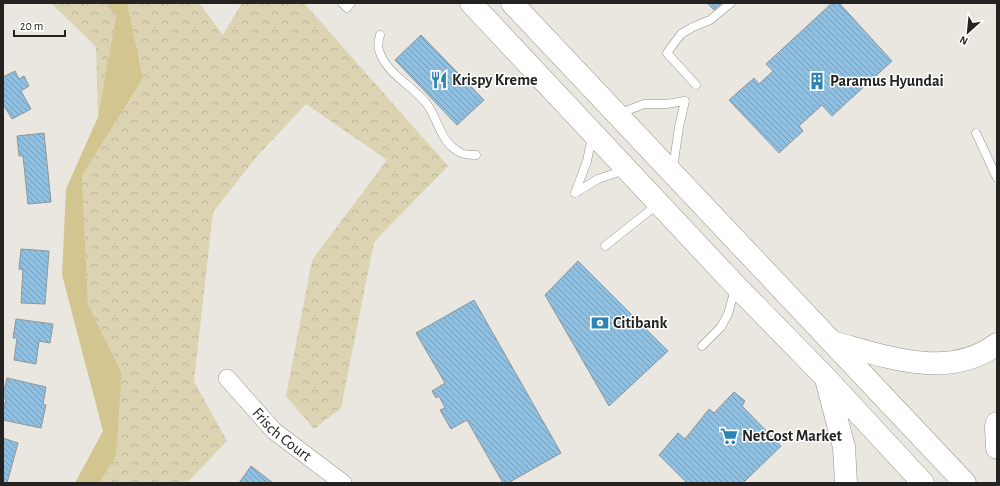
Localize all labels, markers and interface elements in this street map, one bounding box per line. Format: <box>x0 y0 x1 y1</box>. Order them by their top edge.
scale bar <box>14 12 65 38</box>
north arrow <box>948 12 988 52</box>
text: 20 m <box>20 20 43 32</box>
text: N <box>958 34 970 47</box>
restaurant icon: Krispy Kreme <box>429 70 449 90</box>
building icon: Paramus Hyundai <box>807 71 827 91</box>
place label: Krispy Kreme <box>452 72 538 89</box>
place label: Paramus Hyundai <box>830 73 944 90</box>
bank icon: Citibank <box>590 313 610 333</box>
place label: Citibank <box>613 315 667 331</box>
street label: Frisch Court <box>249 405 314 464</box>
supermarket icon: NetCost Market <box>719 426 739 446</box>
place label: NetCost Market <box>742 428 842 444</box>

